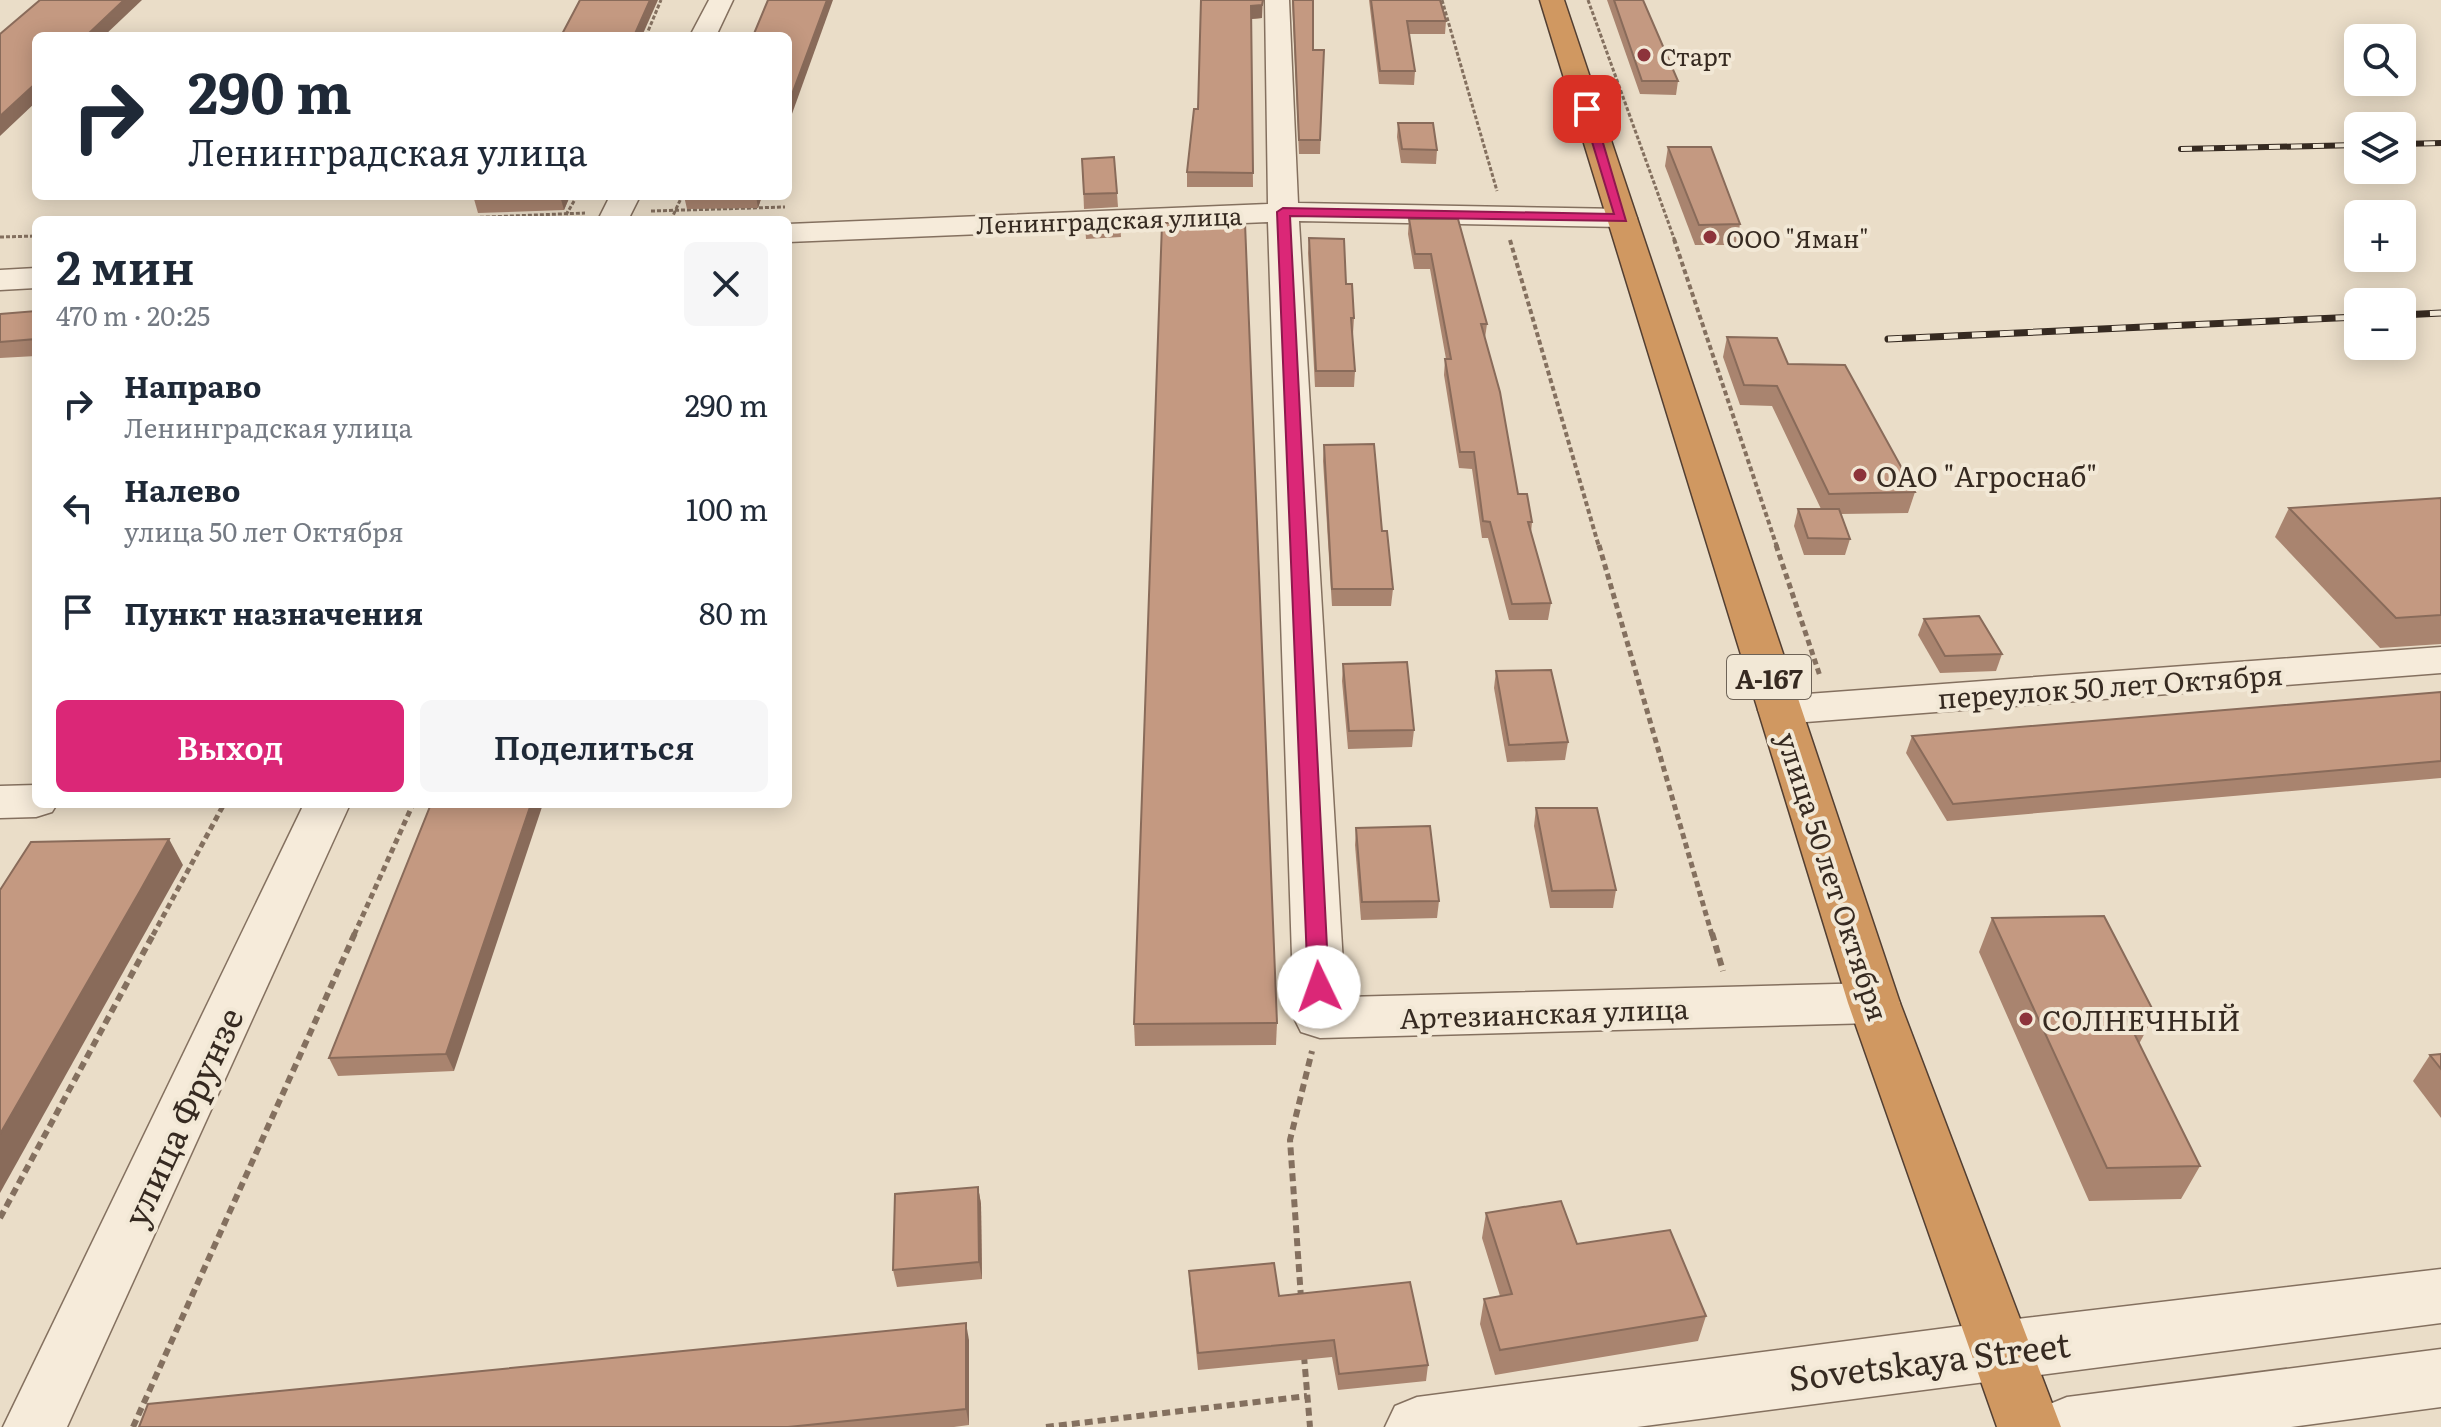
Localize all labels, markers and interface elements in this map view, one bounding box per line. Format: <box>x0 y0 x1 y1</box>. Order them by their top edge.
map controls <box>2344 24 2416 360</box>
button: search <box>2344 24 2416 96</box>
place label: Старт <box>1660 38 1732 73</box>
marker: Старт <box>1635 46 1653 64</box>
text: 290 m <box>188 48 352 131</box>
icon: right <box>56 64 160 168</box>
pin <box>1553 75 1621 143</box>
icon: arrive <box>1565 87 1609 131</box>
button: layers <box>2344 112 2416 184</box>
text: Ленинградская улица <box>188 124 588 177</box>
street label: Ленинградская улица <box>975 197 1243 241</box>
button: + <box>2344 200 2416 272</box>
place label: ООО "Яман" <box>1726 220 1869 255</box>
marker: ООО "Яман" <box>1701 228 1719 246</box>
text: 2 мин <box>56 229 195 300</box>
button: close <box>684 242 768 326</box>
button: − <box>2344 288 2416 360</box>
text: 470 m · 20:25 <box>56 295 210 334</box>
text: Направо <box>124 363 262 407</box>
icon: right <box>56 382 100 426</box>
text: 290 m <box>685 382 768 426</box>
text: Ленинградская улица <box>124 407 413 446</box>
place label: ОАО "Агроснаб" <box>1876 454 2097 496</box>
marker: ОАО "Агроснаб" <box>1851 466 1869 484</box>
text: Налево <box>124 467 240 511</box>
icon: left <box>56 486 100 530</box>
text: 100 m <box>686 486 768 530</box>
text: улица 50 лет Октября <box>124 511 404 550</box>
icon: arrive <box>56 590 100 634</box>
text: Пункт назначения <box>124 590 423 634</box>
text: 80 m <box>699 590 768 634</box>
street label: переулок 50 лет Октября <box>1936 652 2284 718</box>
road number: А-167 <box>1727 655 1811 699</box>
button: Выход <box>56 700 404 792</box>
button: Поделиться <box>420 700 768 792</box>
street label: улица 50 лет Октября <box>1767 726 1901 1026</box>
position arrow <box>1277 945 1361 1029</box>
street label: Артезианская улица <box>1399 986 1689 1038</box>
street label: улица Фрунзе <box>108 998 254 1234</box>
place label: СОЛНЕЧНЫЙ <box>2042 998 2241 1040</box>
marker: СОЛНЕЧНЫЙ <box>2017 1010 2035 1028</box>
street label: Sovetskaya Street <box>1785 1317 2073 1401</box>

